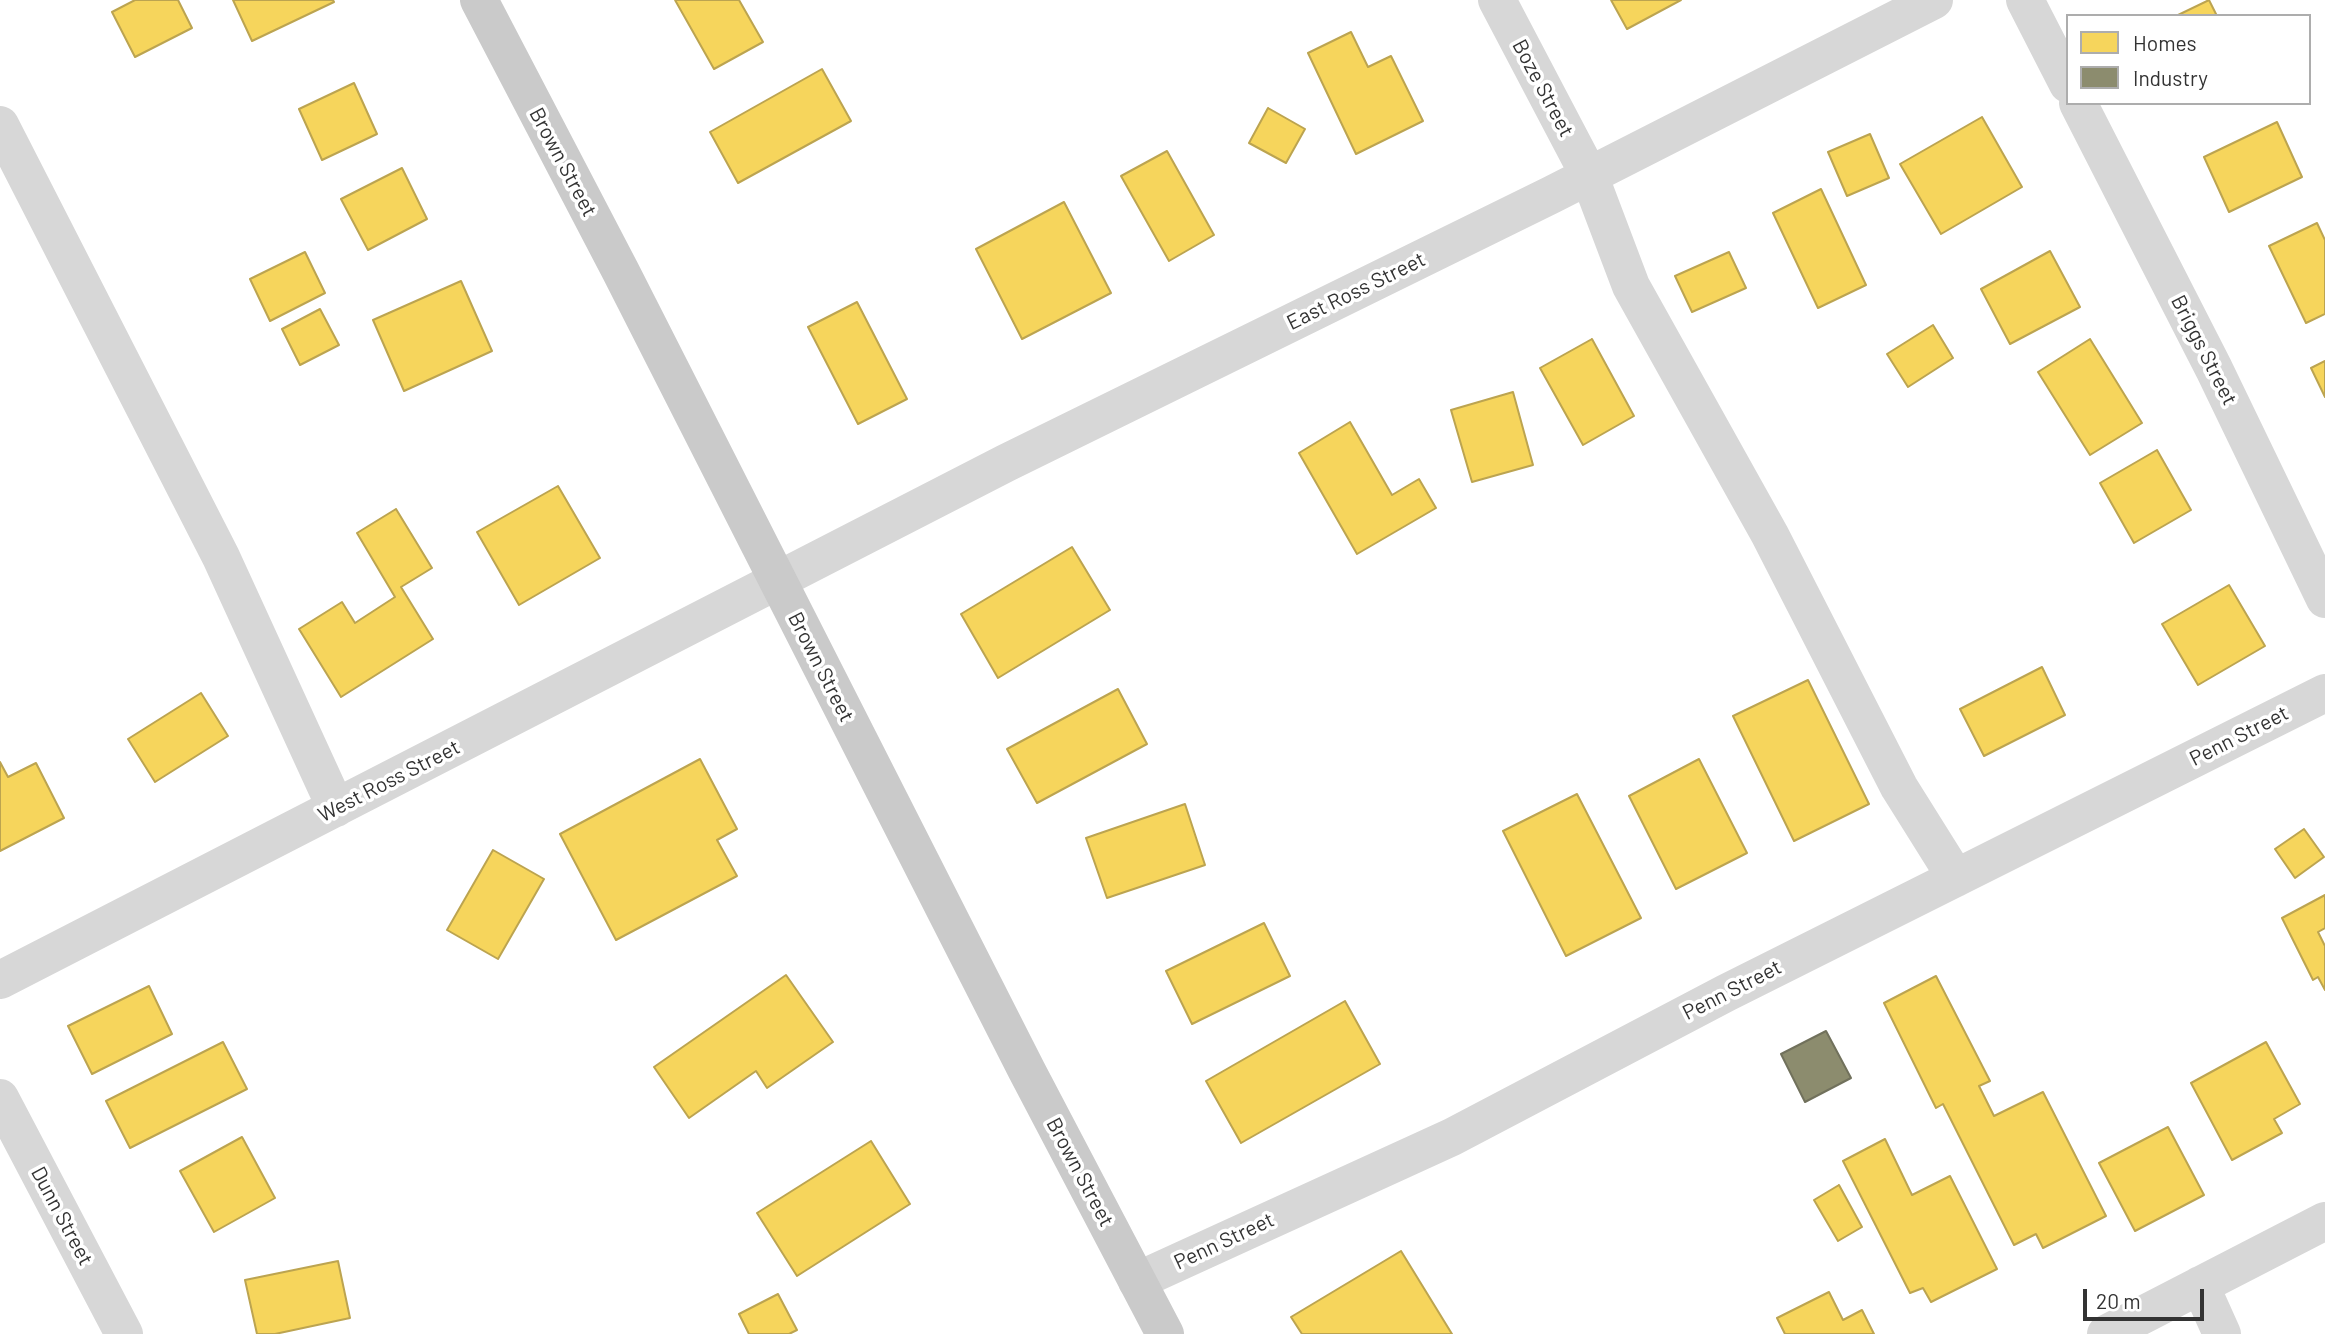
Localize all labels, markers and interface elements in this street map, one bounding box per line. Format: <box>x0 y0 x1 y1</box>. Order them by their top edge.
legend <box>2066 14 2311 105</box>
text: Homes <box>2133 30 2197 55</box>
street label: Boze Street <box>1507 35 1579 141</box>
text: Industry <box>2133 65 2208 90</box>
street label: Brown Street <box>524 103 602 221</box>
street label: East Ross Street <box>1283 247 1429 335</box>
street label: Briggs Street <box>2166 291 2242 409</box>
street label: Brown Street <box>783 608 859 726</box>
street label: Penn Street <box>2185 700 2293 772</box>
street label: West Ross Street <box>314 734 464 828</box>
street label: Penn Street <box>1678 954 1786 1026</box>
street label: Brown Street <box>1041 1113 1119 1231</box>
street label: Dunn Street <box>25 1162 99 1270</box>
street label: Penn Street <box>1170 1207 1278 1275</box>
scale bar <box>2087 1274 2208 1318</box>
text: 20 m <box>2096 1288 2141 1313</box>

